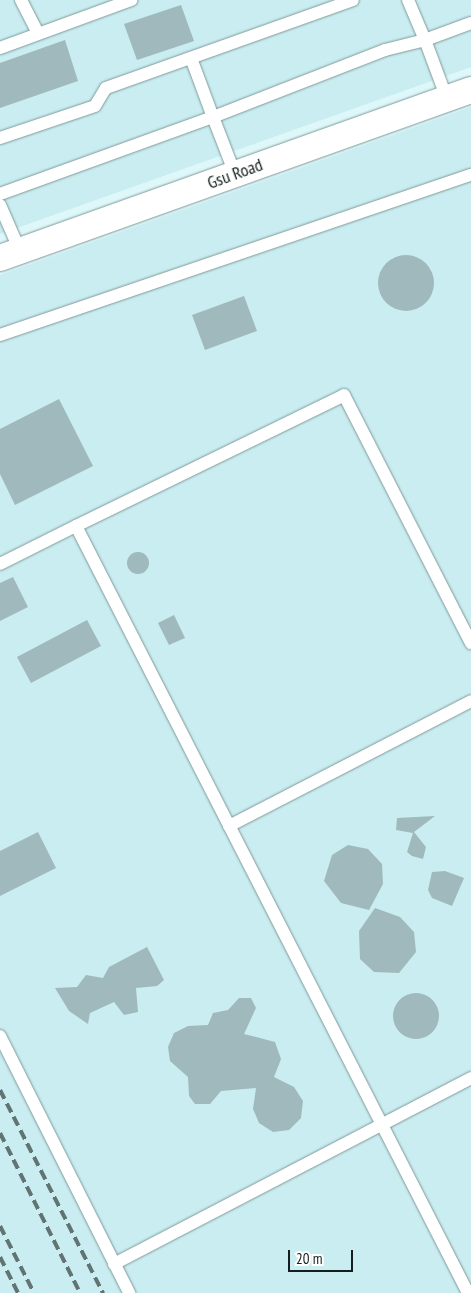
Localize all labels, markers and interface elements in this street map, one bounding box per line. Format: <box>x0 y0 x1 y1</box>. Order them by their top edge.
street label: Gsu Road <box>204 154 266 194</box>
scale bar <box>291 1240 356 1272</box>
text: 20 m <box>296 1249 322 1268</box>

